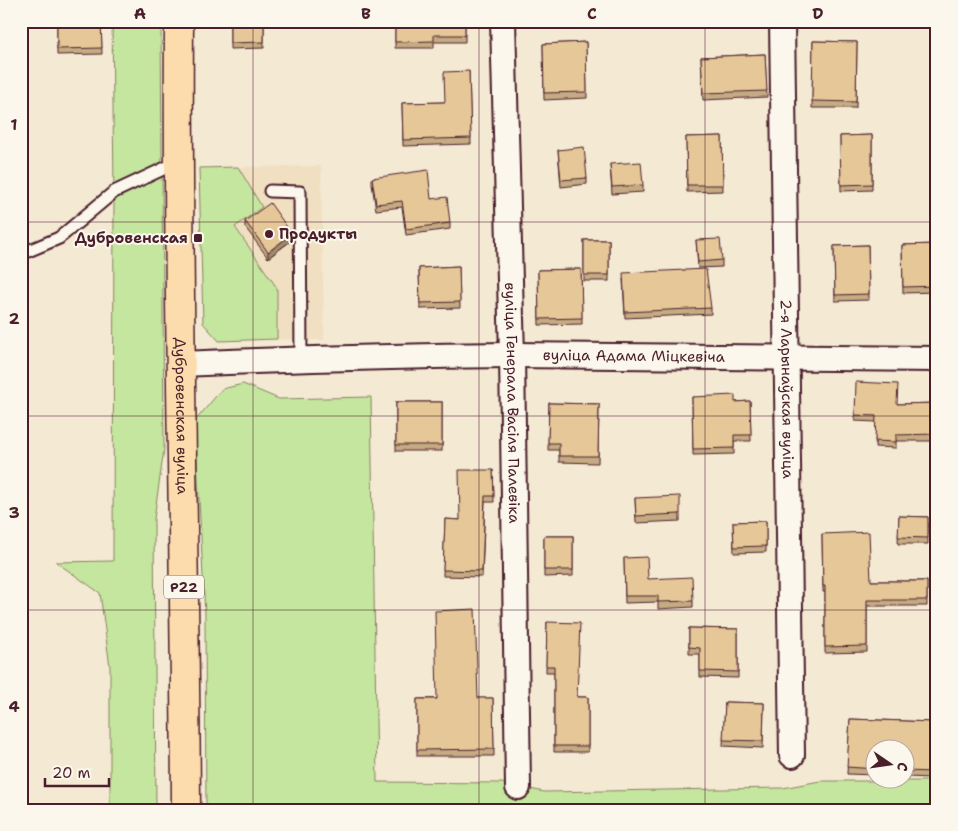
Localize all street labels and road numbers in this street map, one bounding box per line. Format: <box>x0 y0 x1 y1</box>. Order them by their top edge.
street label: вуліца Генерала Васіля Палевіка <box>500 282 524 524</box>
street label: 2-я Ларынаўская вуліца <box>776 299 798 479</box>
street label: Дубровенская вуліца <box>170 337 193 495</box>
street label: вуліца Адама Міцкевіча <box>543 345 726 367</box>
road number: Р22 <box>164 576 204 598</box>

